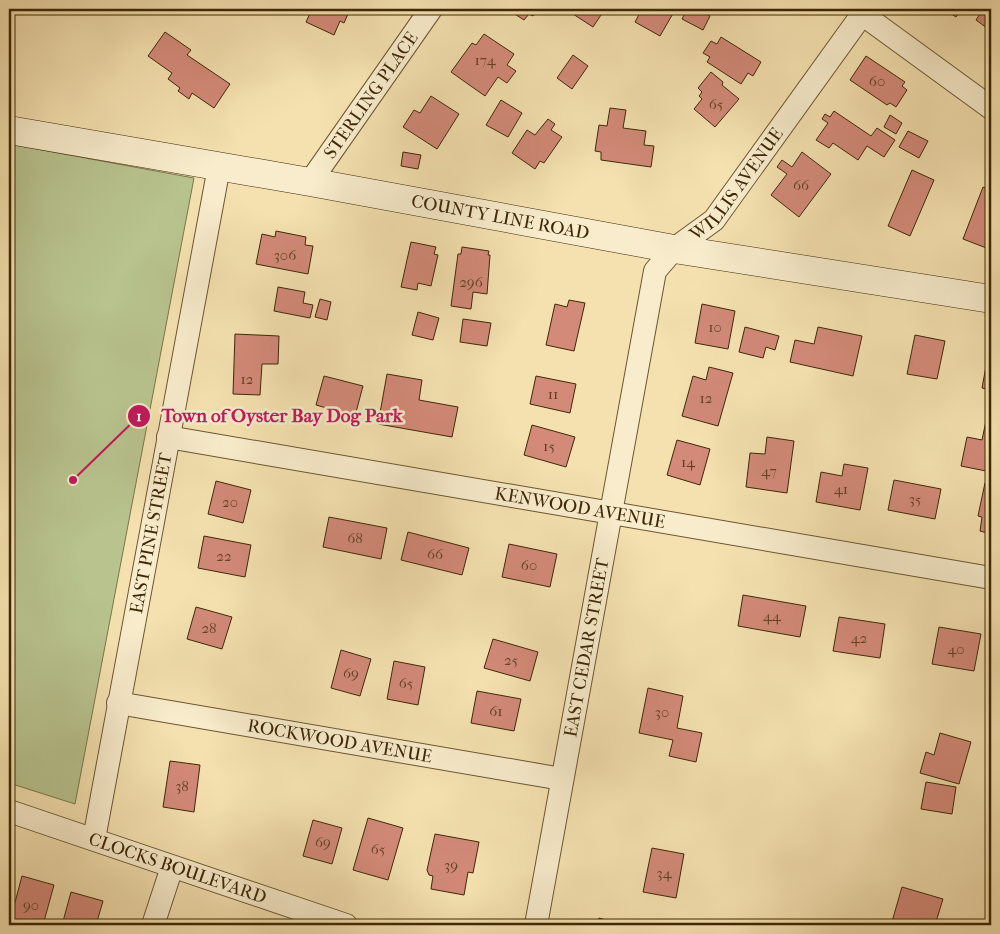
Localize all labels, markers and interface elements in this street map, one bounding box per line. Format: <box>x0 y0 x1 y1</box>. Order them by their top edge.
street label: STERLING PLACE <box>320 28 423 163</box>
house number: 174 <box>474 51 497 69</box>
house number: 60 <box>869 72 885 90</box>
house number: 65 <box>709 95 723 113</box>
street label: WILLIS AVENUE <box>685 124 788 246</box>
house number: 66 <box>793 176 810 194</box>
street label: COUNTY LINE ROAD <box>410 191 591 244</box>
house number: 306 <box>274 246 297 264</box>
house number: 296 <box>459 273 484 291</box>
house number: 10 <box>708 318 722 336</box>
house number: 12 <box>240 370 254 388</box>
house number: 11 <box>548 385 558 403</box>
house number: 12 <box>699 389 713 407</box>
callout: Town of Oyster Bay Dog Park <box>127 399 413 433</box>
text: Town of Oyster Bay Dog Park <box>161 405 404 427</box>
text: 1 <box>136 407 142 425</box>
house number: 15 <box>543 437 555 455</box>
street label: EAST PINE STREET <box>126 450 177 615</box>
house number: 14 <box>681 453 696 471</box>
house number: 47 <box>761 462 777 480</box>
house number: 41 <box>834 480 848 498</box>
street label: KENWOOD AVENUE <box>493 483 667 533</box>
house number: 35 <box>909 490 921 508</box>
house number: 20 <box>222 493 238 511</box>
house number: 68 <box>347 529 363 547</box>
house number: 66 <box>427 545 444 563</box>
house number: 22 <box>216 547 232 565</box>
house number: 60 <box>521 556 537 574</box>
street label: EAST CEDAR STREET <box>560 556 614 739</box>
house number: 44 <box>763 607 782 625</box>
house number: 28 <box>201 619 217 637</box>
house number: 42 <box>851 629 868 647</box>
house number: 40 <box>947 640 965 658</box>
house number: 25 <box>504 651 518 669</box>
house number: 69 <box>343 664 359 682</box>
house number: 65 <box>399 674 413 692</box>
house number: 61 <box>489 702 503 720</box>
house number: 30 <box>655 703 669 721</box>
street label: ROCKWOOD AVENUE <box>246 715 434 768</box>
house number: 38 <box>175 777 189 795</box>
street label: CLOCKS BOULEVARD <box>86 829 269 908</box>
house number: 69 <box>315 833 331 851</box>
house number: 65 <box>371 840 385 858</box>
house number: 39 <box>444 856 458 874</box>
house number: 34 <box>656 864 673 882</box>
house number: 90 <box>23 896 39 914</box>

